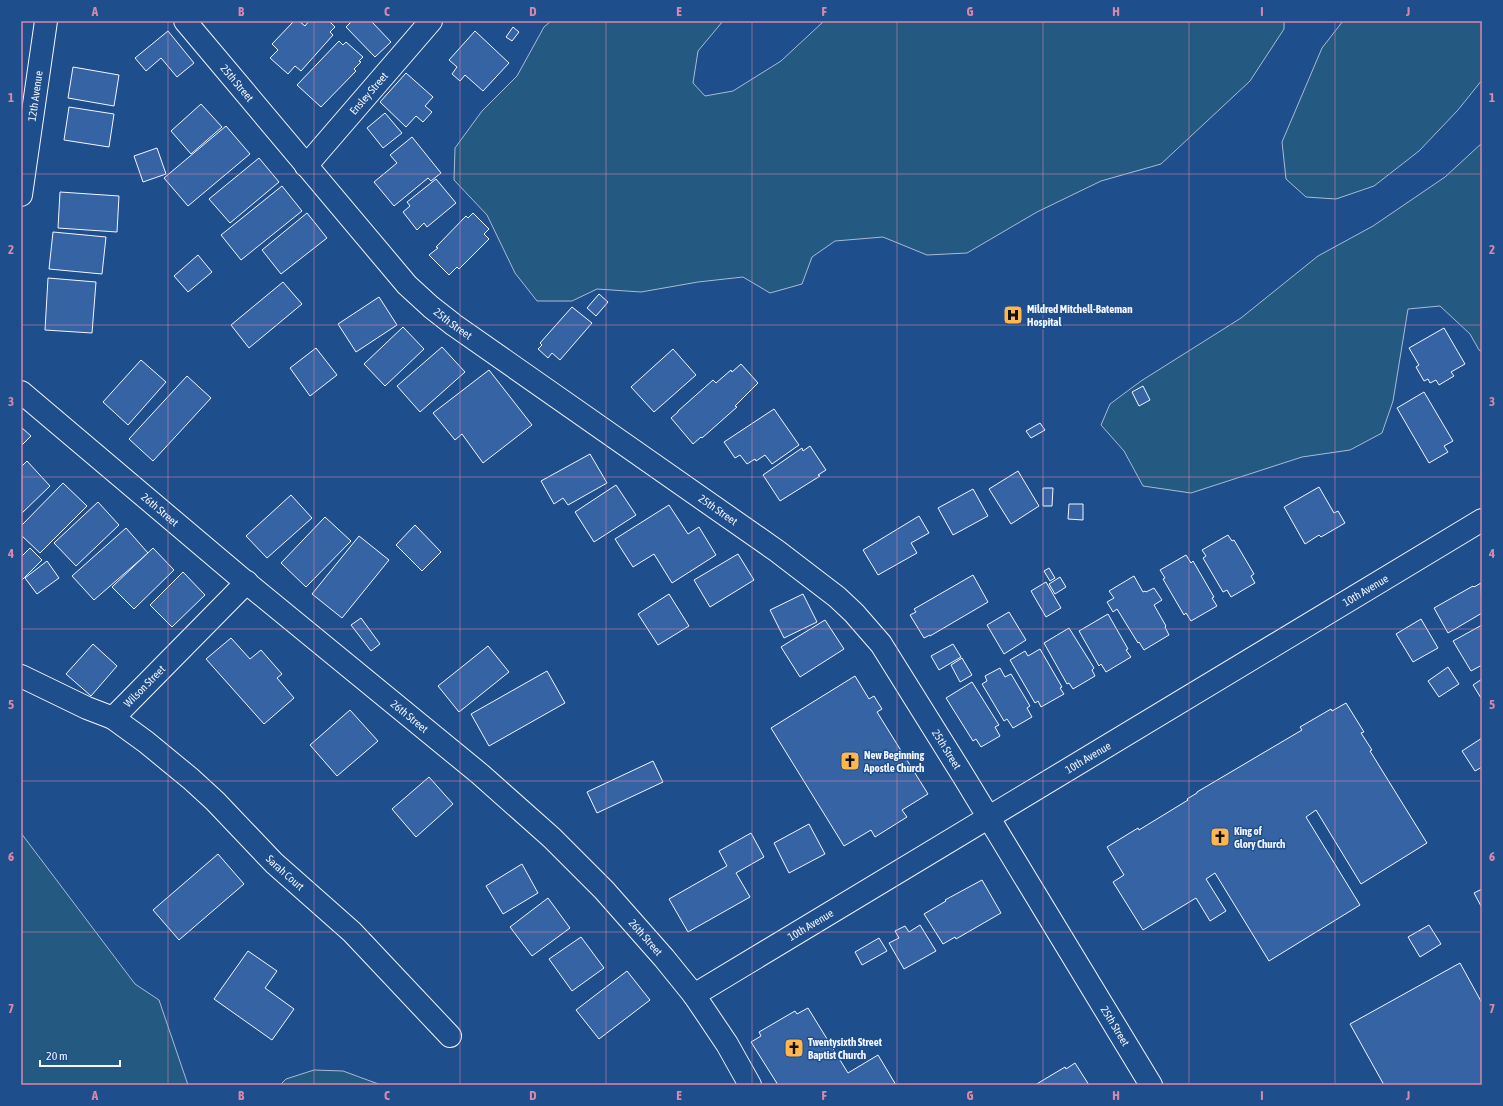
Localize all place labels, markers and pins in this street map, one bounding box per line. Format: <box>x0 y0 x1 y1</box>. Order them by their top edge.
place label: Mildred Mitchell-Bateman Hospital <box>1027 303 1133 328</box>
hospital icon: Mildred Mitchell-Bateman Hospital <box>1002 304 1024 326</box>
place label: New Beginning Apostle Church <box>863 749 924 774</box>
church icon: New Beginning Apostle Church <box>839 750 861 772</box>
place label: King of Glory Church <box>1234 825 1285 850</box>
church icon: King of Glory Church <box>1209 826 1231 848</box>
place label: Twentysixth Street Baptist Church <box>808 1036 883 1061</box>
church icon: Twentysixth Street Baptist Church <box>783 1037 805 1059</box>

